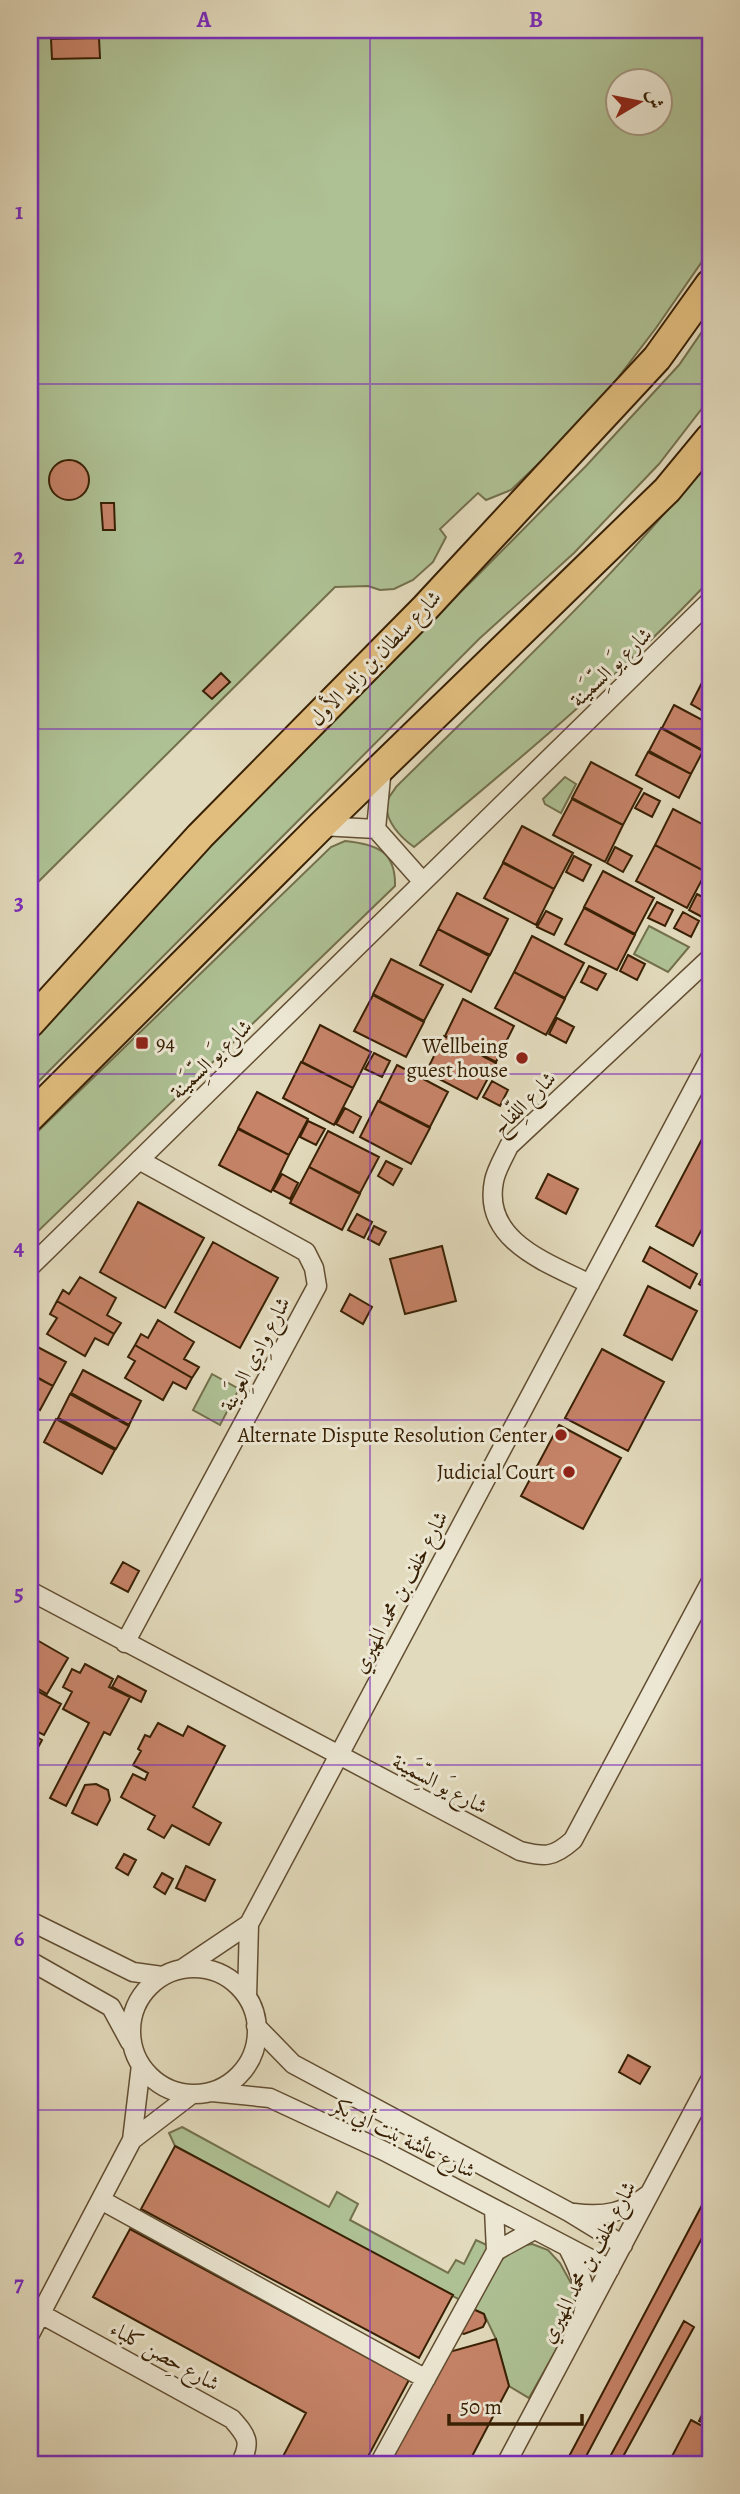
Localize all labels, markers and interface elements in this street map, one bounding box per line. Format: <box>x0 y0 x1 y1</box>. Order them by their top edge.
text: A <box>196 4 212 35</box>
text: B <box>529 4 543 35</box>
north arrow <box>604 66 674 136</box>
text: ش <box>640 88 669 111</box>
text: 1 <box>15 196 23 227</box>
text: 2 <box>13 541 25 572</box>
street label: شارع سلطان بن زايد الأول <box>302 583 450 735</box>
street label: شارع يَو السِّمَينة <box>563 620 661 716</box>
text: 3 <box>14 887 24 918</box>
street label: شارع يَو السِّمَينة <box>163 1012 261 1108</box>
place label: 94 <box>156 1029 175 1057</box>
place label: Wellbeing guest house <box>406 1032 508 1084</box>
marker: 94 <box>134 1035 150 1051</box>
marker: Wellbeing guest house <box>514 1050 530 1066</box>
street label: شارع اللِّفاح <box>485 1064 566 1145</box>
text: 4 <box>14 1232 25 1263</box>
street label: شارع وادِي العِوَينة <box>212 1291 300 1418</box>
place label: Alternate Dispute Resolution Center <box>237 1421 547 1449</box>
marker: Alternate Dispute Resolution Center <box>553 1427 569 1443</box>
place label: Judicial Court <box>437 1458 555 1486</box>
marker: Judicial Court <box>561 1464 577 1480</box>
street label: شارع خلف بن محمد المهيري <box>345 1506 458 1680</box>
text: 5 <box>14 1577 24 1608</box>
street label: شارع يَو السِّمَينة <box>386 1746 493 1824</box>
text: 6 <box>14 1923 25 1954</box>
street label: شارع عائشة بنت أبي بكر <box>324 2090 481 2188</box>
street label: شارع خلف بن محمد المهيري <box>533 2176 646 2350</box>
text: 7 <box>14 2268 24 2299</box>
street label: شارع حِصن كلباء <box>103 2314 225 2401</box>
scale bar <box>449 2382 582 2426</box>
text: 50 m <box>460 2393 502 2421</box>

